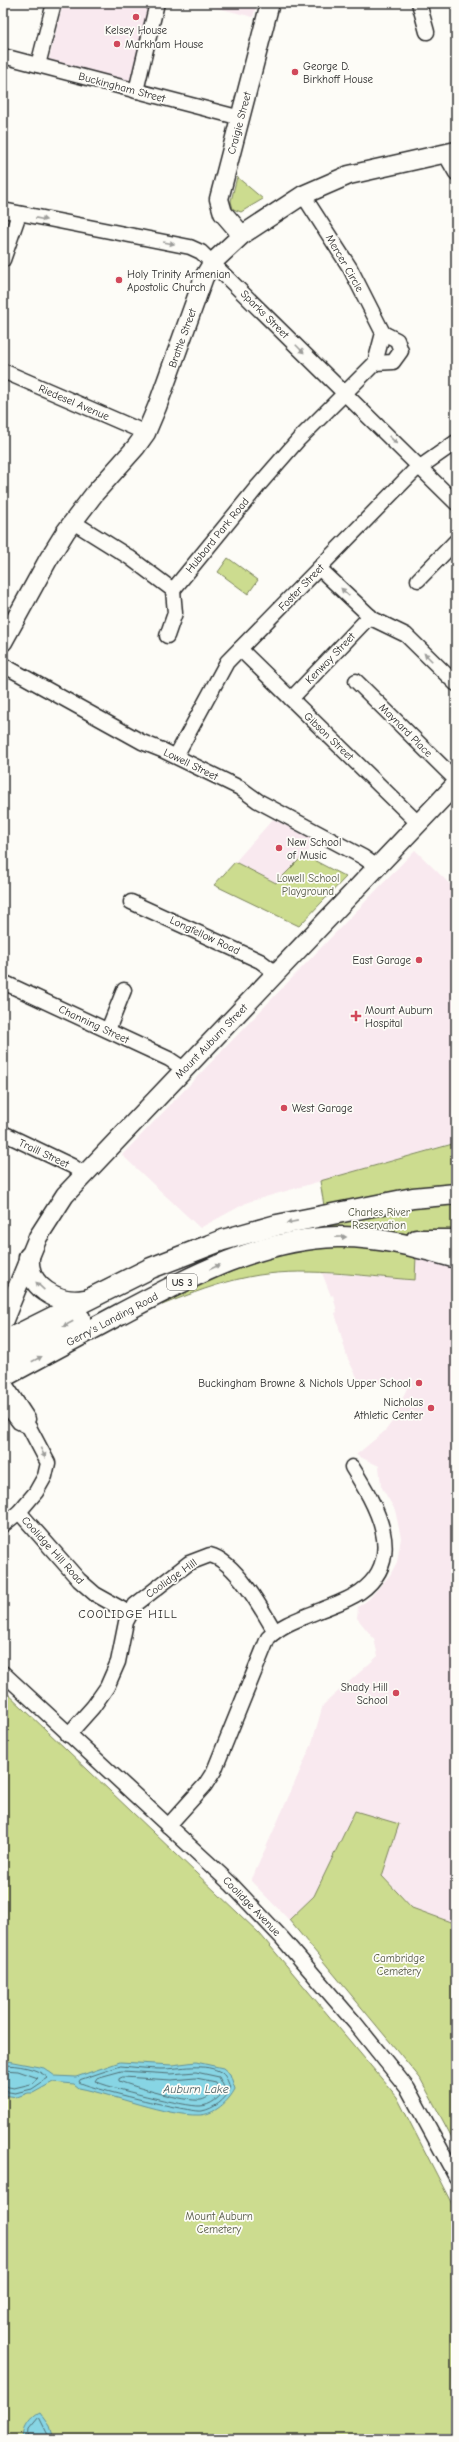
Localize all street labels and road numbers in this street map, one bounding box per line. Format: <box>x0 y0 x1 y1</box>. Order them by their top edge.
street label: Buckingham Street <box>77 70 168 106</box>
street label: Craigie Street <box>225 90 254 156</box>
street label: Mercer Circle <box>323 232 366 295</box>
street label: Sparks Street <box>238 287 292 342</box>
street label: Brattle Street <box>166 306 199 370</box>
street label: Riedesel Avenue <box>36 382 112 423</box>
street label: Hubbard Park Road <box>183 495 252 576</box>
street label: Foster Street <box>276 561 327 613</box>
street label: Kenway Street <box>303 630 359 687</box>
street label: Maynard Place <box>376 701 435 760</box>
street label: Gibson Street <box>301 710 357 764</box>
street label: Lowell Street <box>161 746 221 784</box>
street label: Longfellow Road <box>168 914 242 957</box>
street label: Mount Auburn Street <box>172 1001 251 1081</box>
street label: Channing Street <box>57 1002 132 1047</box>
street label: Traill Street <box>17 1136 72 1171</box>
road number: US 3 <box>167 1274 197 1290</box>
street label: Gerry's Landing Road <box>64 1290 161 1349</box>
street label: Coolidge Hill Road <box>19 1514 87 1587</box>
street label: Coolidge Hill <box>143 1556 199 1601</box>
street label: Coolidge Avenue <box>220 1874 284 1939</box>

